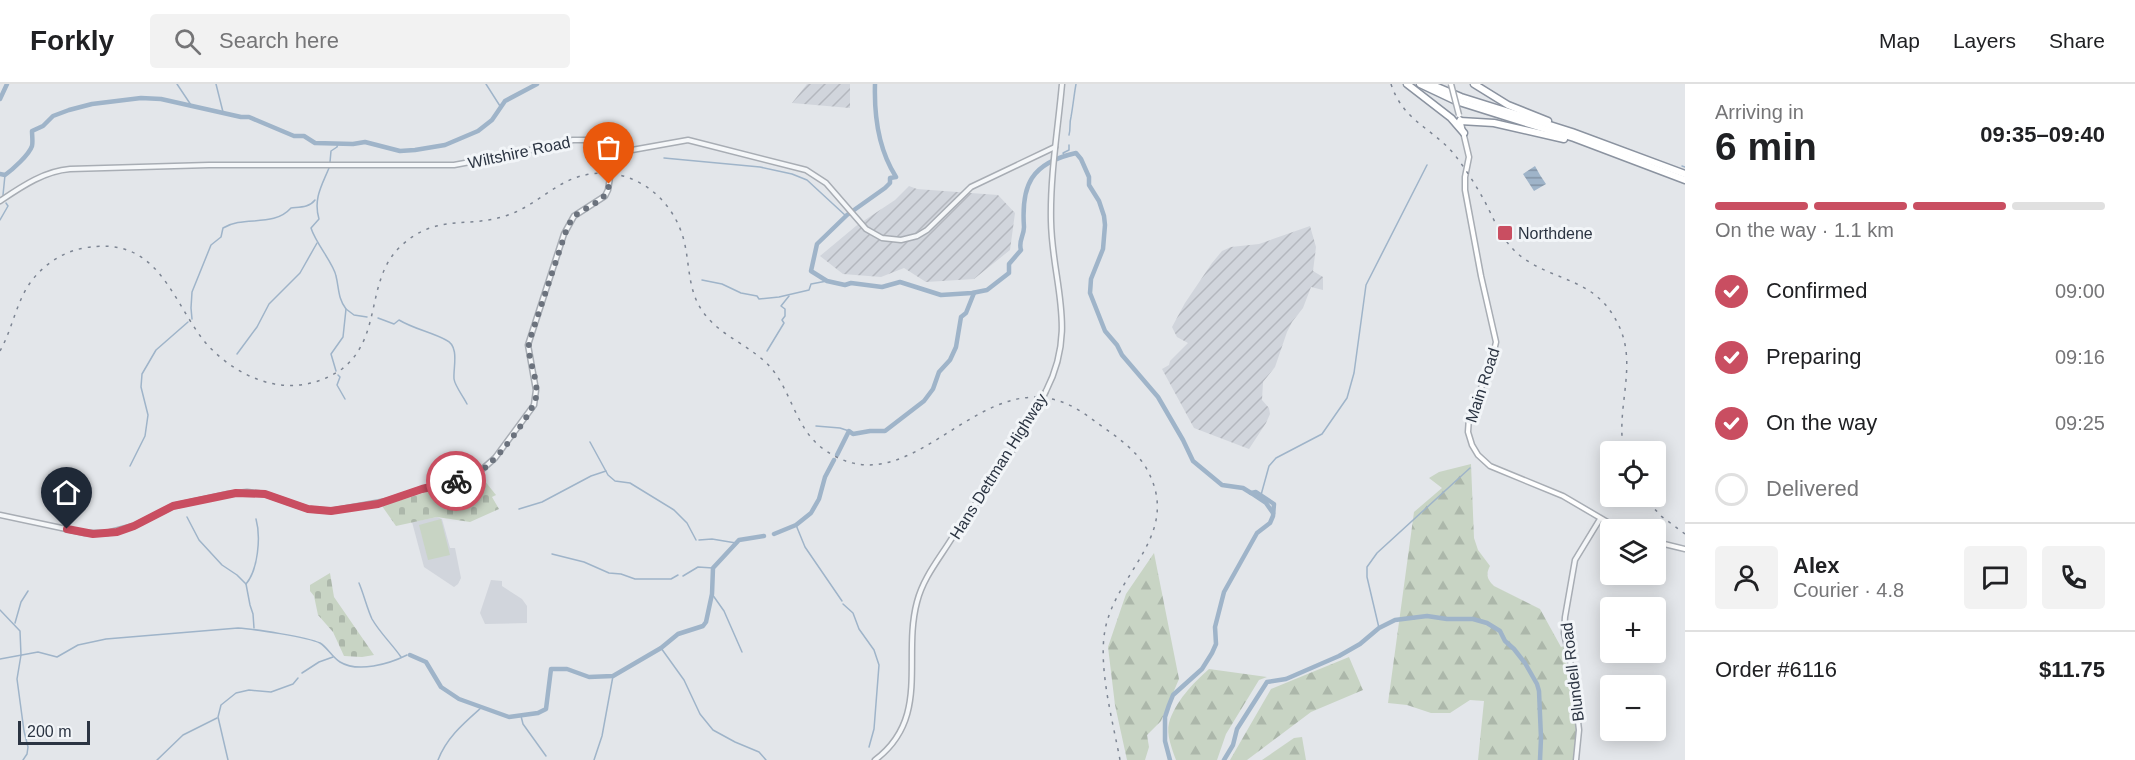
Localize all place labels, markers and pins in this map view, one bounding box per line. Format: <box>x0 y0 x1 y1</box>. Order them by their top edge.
pin <box>583 122 634 184</box>
marker: Northdene <box>1496 224 1514 242</box>
place label: Northdene <box>1518 225 1593 242</box>
pin <box>41 467 92 529</box>

